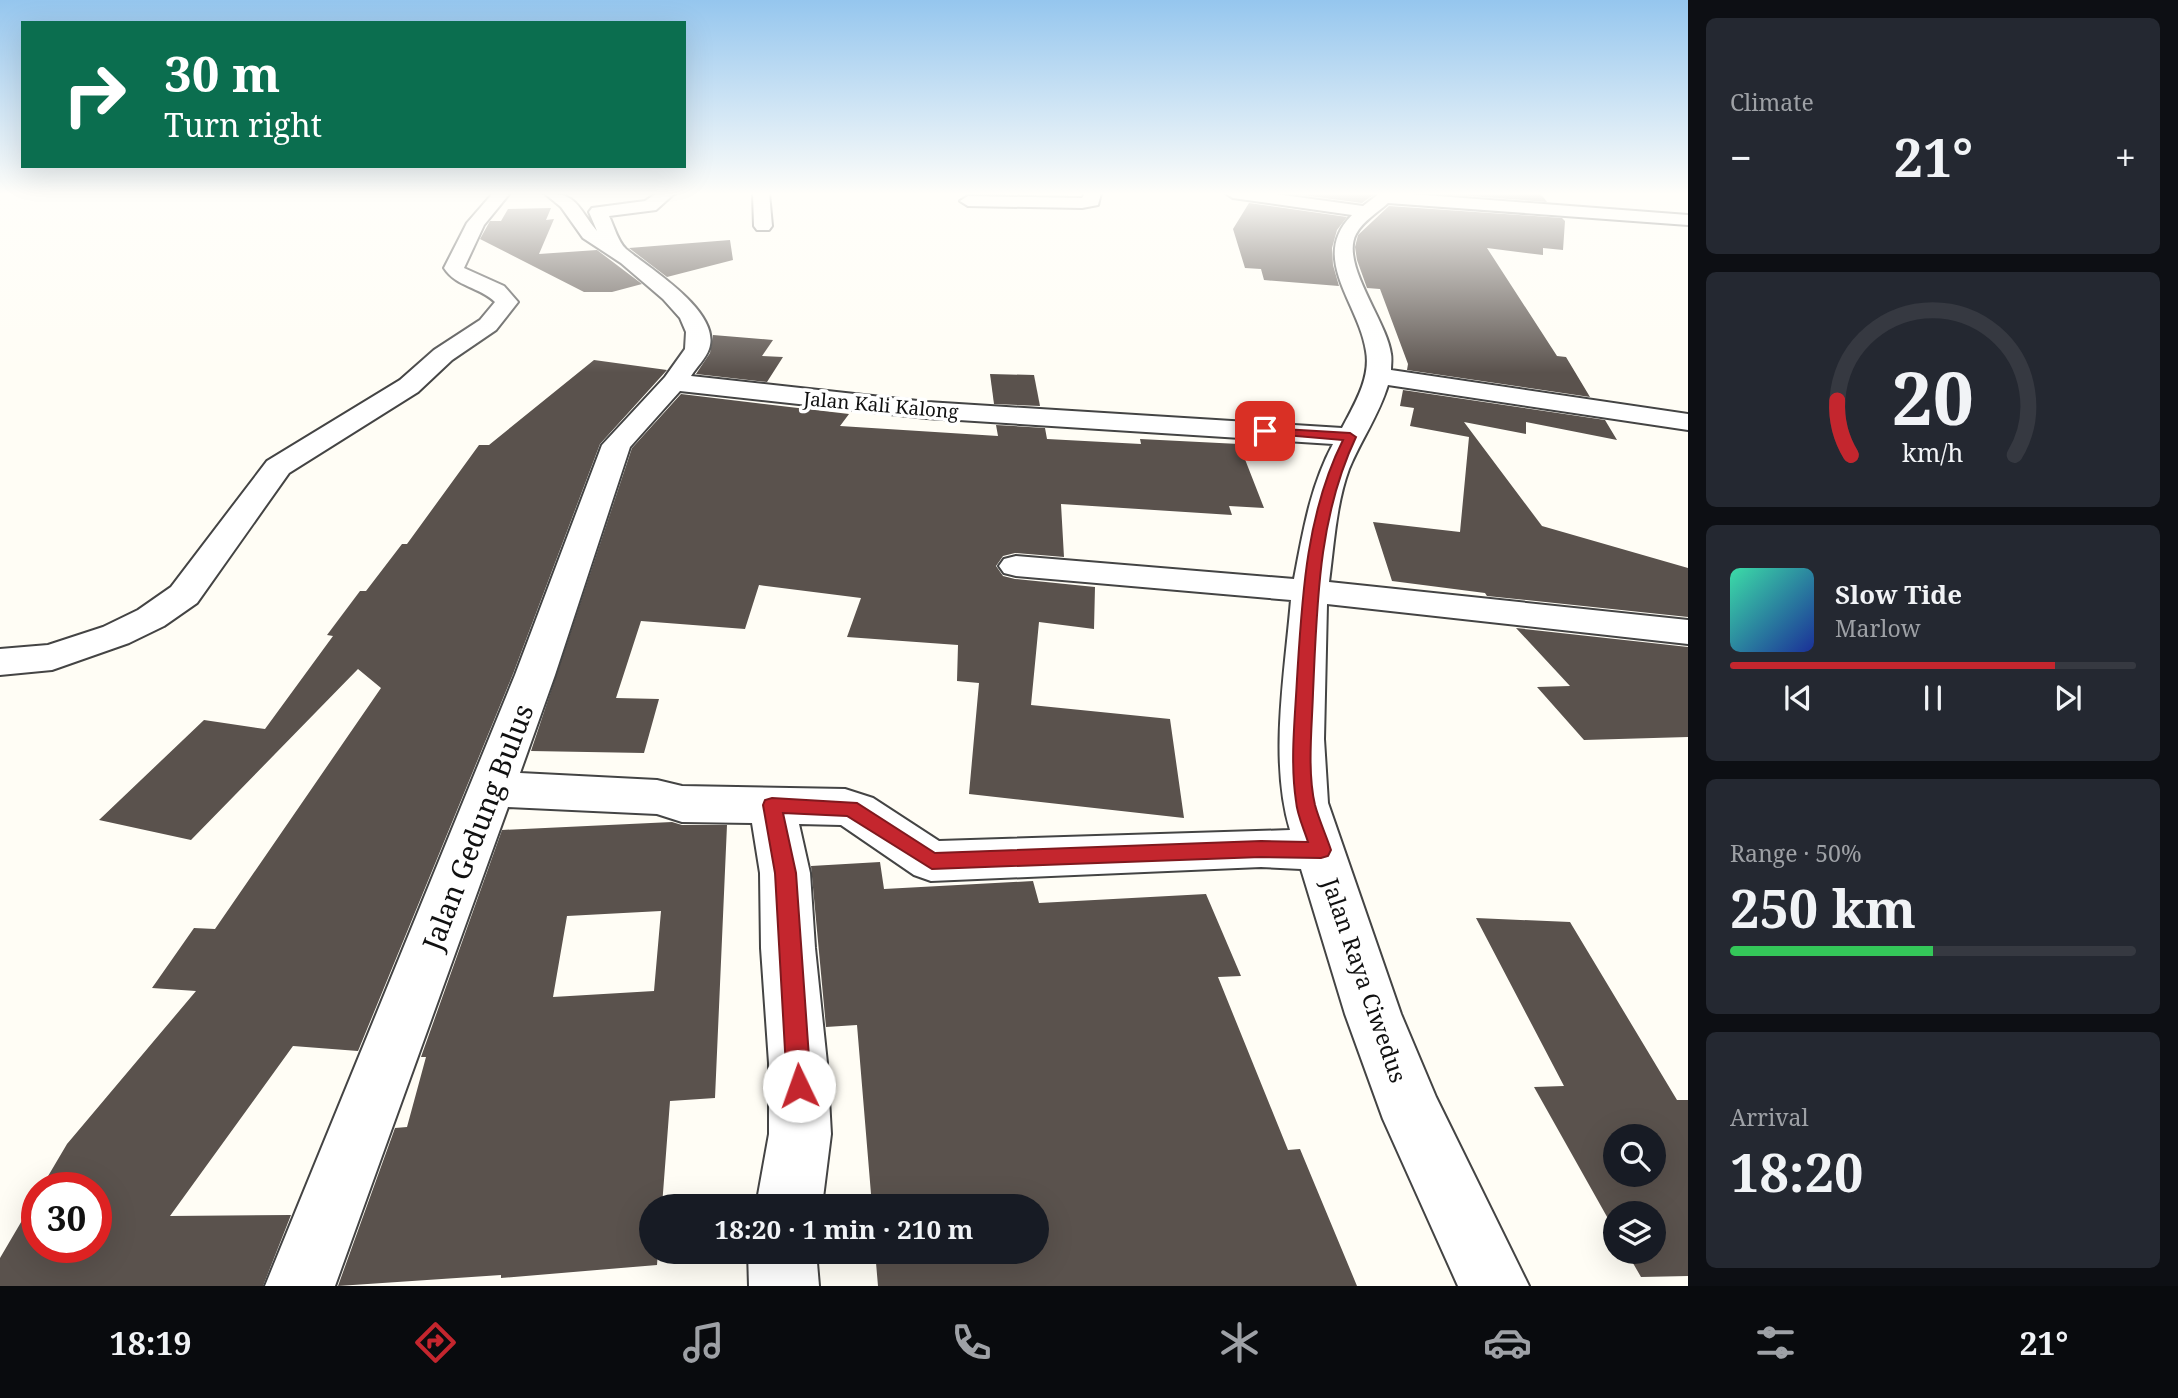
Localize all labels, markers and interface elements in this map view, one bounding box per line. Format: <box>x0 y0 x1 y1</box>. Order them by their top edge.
text: 30 m <box>164 40 280 106</box>
icon: right <box>49 49 140 140</box>
text: Climate <box>1730 86 1814 118</box>
text: Turn right <box>164 103 322 146</box>
text: 21° <box>1894 121 1973 192</box>
text: − <box>1730 131 1752 183</box>
text: + <box>2115 131 2136 183</box>
text: 20 <box>1892 348 1974 447</box>
street label: Jalan Kali Kalong <box>801 385 960 425</box>
pin <box>1235 401 1295 461</box>
icon: arrive <box>1246 412 1284 450</box>
text: km/h <box>1902 435 1964 469</box>
text: Slow Tide <box>1835 576 1962 612</box>
text: Marlow <box>1835 612 1921 644</box>
icon: previous <box>1779 679 1817 717</box>
icon: pause <box>1914 679 1952 717</box>
icon: next <box>2049 679 2087 717</box>
street label: Jalan Gedung Bulus <box>412 698 542 957</box>
text: Range · 50% <box>1730 837 1862 869</box>
text: 250 km <box>1730 872 1916 943</box>
street label: Jalan Raya Ciwedus <box>1315 873 1415 1087</box>
position arrow <box>762 1049 836 1123</box>
text: Arrival <box>1730 1101 1809 1133</box>
map controls <box>1603 1124 1666 1264</box>
button: search <box>1603 1124 1666 1187</box>
text: 18:20 <box>1730 1136 1863 1207</box>
speed limit sign: 30 <box>21 1172 112 1263</box>
button: layers <box>1603 1201 1666 1264</box>
text: 18:20 · 1 min · 210 m <box>714 1211 974 1247</box>
icon: directions <box>411 1318 460 1367</box>
icon: music <box>679 1318 728 1367</box>
icon: phone <box>947 1318 996 1367</box>
icon: climate <box>1215 1318 1264 1367</box>
icon: car <box>1483 1318 1532 1367</box>
icon: filters <box>1751 1318 1800 1367</box>
text: 18:19 <box>110 1321 192 1364</box>
text: 21° <box>2019 1321 2068 1364</box>

